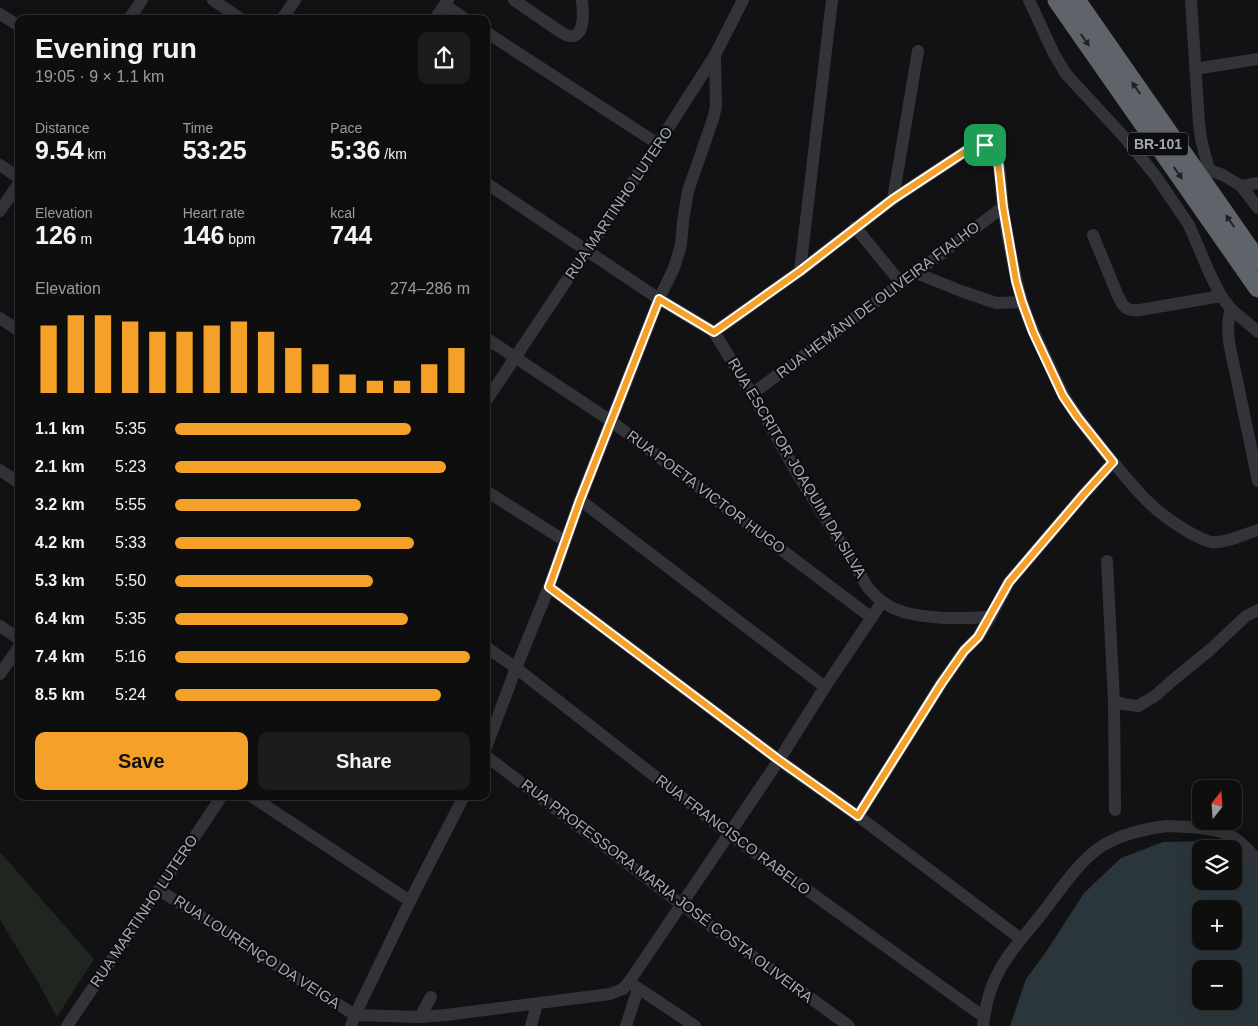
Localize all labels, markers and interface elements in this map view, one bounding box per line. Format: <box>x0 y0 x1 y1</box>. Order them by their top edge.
button: share <box>418 32 470 84</box>
text: Evening run <box>35 33 197 64</box>
one-way arrow <box>1080 33 1090 47</box>
text: 19:05 · 9 × 1.1 km <box>35 68 164 85</box>
one-way arrow <box>1131 82 1142 95</box>
text: Distance <box>35 120 89 136</box>
text: Time <box>183 120 213 136</box>
text: Pace <box>330 120 362 136</box>
street label: RUA MARTINHO LUTERO <box>561 123 676 282</box>
pin <box>964 124 1006 166</box>
icon: arrive <box>971 131 999 159</box>
road number: BR-101 <box>1128 132 1188 156</box>
text: 9.54 <box>35 136 84 164</box>
text: 53:25 <box>183 136 247 164</box>
text: 5:36 <box>330 136 380 164</box>
text: km <box>84 146 106 162</box>
text: /km <box>380 146 407 162</box>
one-way arrow <box>1173 166 1183 180</box>
text: Elevation <box>35 205 93 221</box>
text: Heart rate <box>183 205 245 221</box>
text: kcal <box>330 205 355 221</box>
one-way arrow <box>1225 214 1235 228</box>
street label: RUA HEMÂNI DE OLIVEIRA FIALHO <box>773 218 982 381</box>
text: 126 <box>35 221 77 249</box>
text: 146 <box>183 221 224 249</box>
text: 744 <box>330 221 372 249</box>
text: m <box>77 231 92 247</box>
text: bpm <box>224 231 256 247</box>
text: Elevation <box>35 280 101 297</box>
text: 274–286 m <box>390 280 470 297</box>
street label: RUA ESCRITOR JOAQUIM DA SILVA <box>725 355 870 581</box>
text: 1.1 km <box>35 420 85 437</box>
text: 5:35 <box>115 420 146 437</box>
street label: RUA POETA VICTOR HUGO <box>624 427 789 557</box>
text: 2.1 km <box>35 458 85 475</box>
text: 5:23 <box>115 458 146 475</box>
text: 3.2 km <box>35 496 85 513</box>
text: 5:55 <box>115 496 146 513</box>
text: 4.2 km <box>35 534 85 551</box>
text: 5:33 <box>115 534 146 551</box>
text: 5.3 km <box>35 572 85 589</box>
text: 5:50 <box>115 572 146 589</box>
text: 6.4 km <box>35 610 85 627</box>
text: 5:35 <box>115 610 146 627</box>
text: 7.4 km <box>35 648 85 665</box>
text: 5:16 <box>115 648 146 665</box>
text: 8.5 km <box>35 686 85 703</box>
text: 5:24 <box>115 686 146 703</box>
button: Save <box>35 732 248 790</box>
button: Share <box>258 732 470 790</box>
street label: RUA FRANCISCO RABELO <box>653 771 814 898</box>
street label: RUA PROFESSORA MARIA JOSÉ COSTA OLIVEIRA <box>518 776 816 1006</box>
north arrow <box>1192 780 1242 830</box>
map controls <box>1192 780 1242 1010</box>
street label: RUA MARTINHO LUTERO <box>86 831 201 990</box>
button: layers <box>1192 840 1242 890</box>
street label: RUA LOURENÇO DA VEIGA <box>171 892 343 1012</box>
button: + <box>1192 900 1242 950</box>
button: − <box>1192 960 1242 1010</box>

